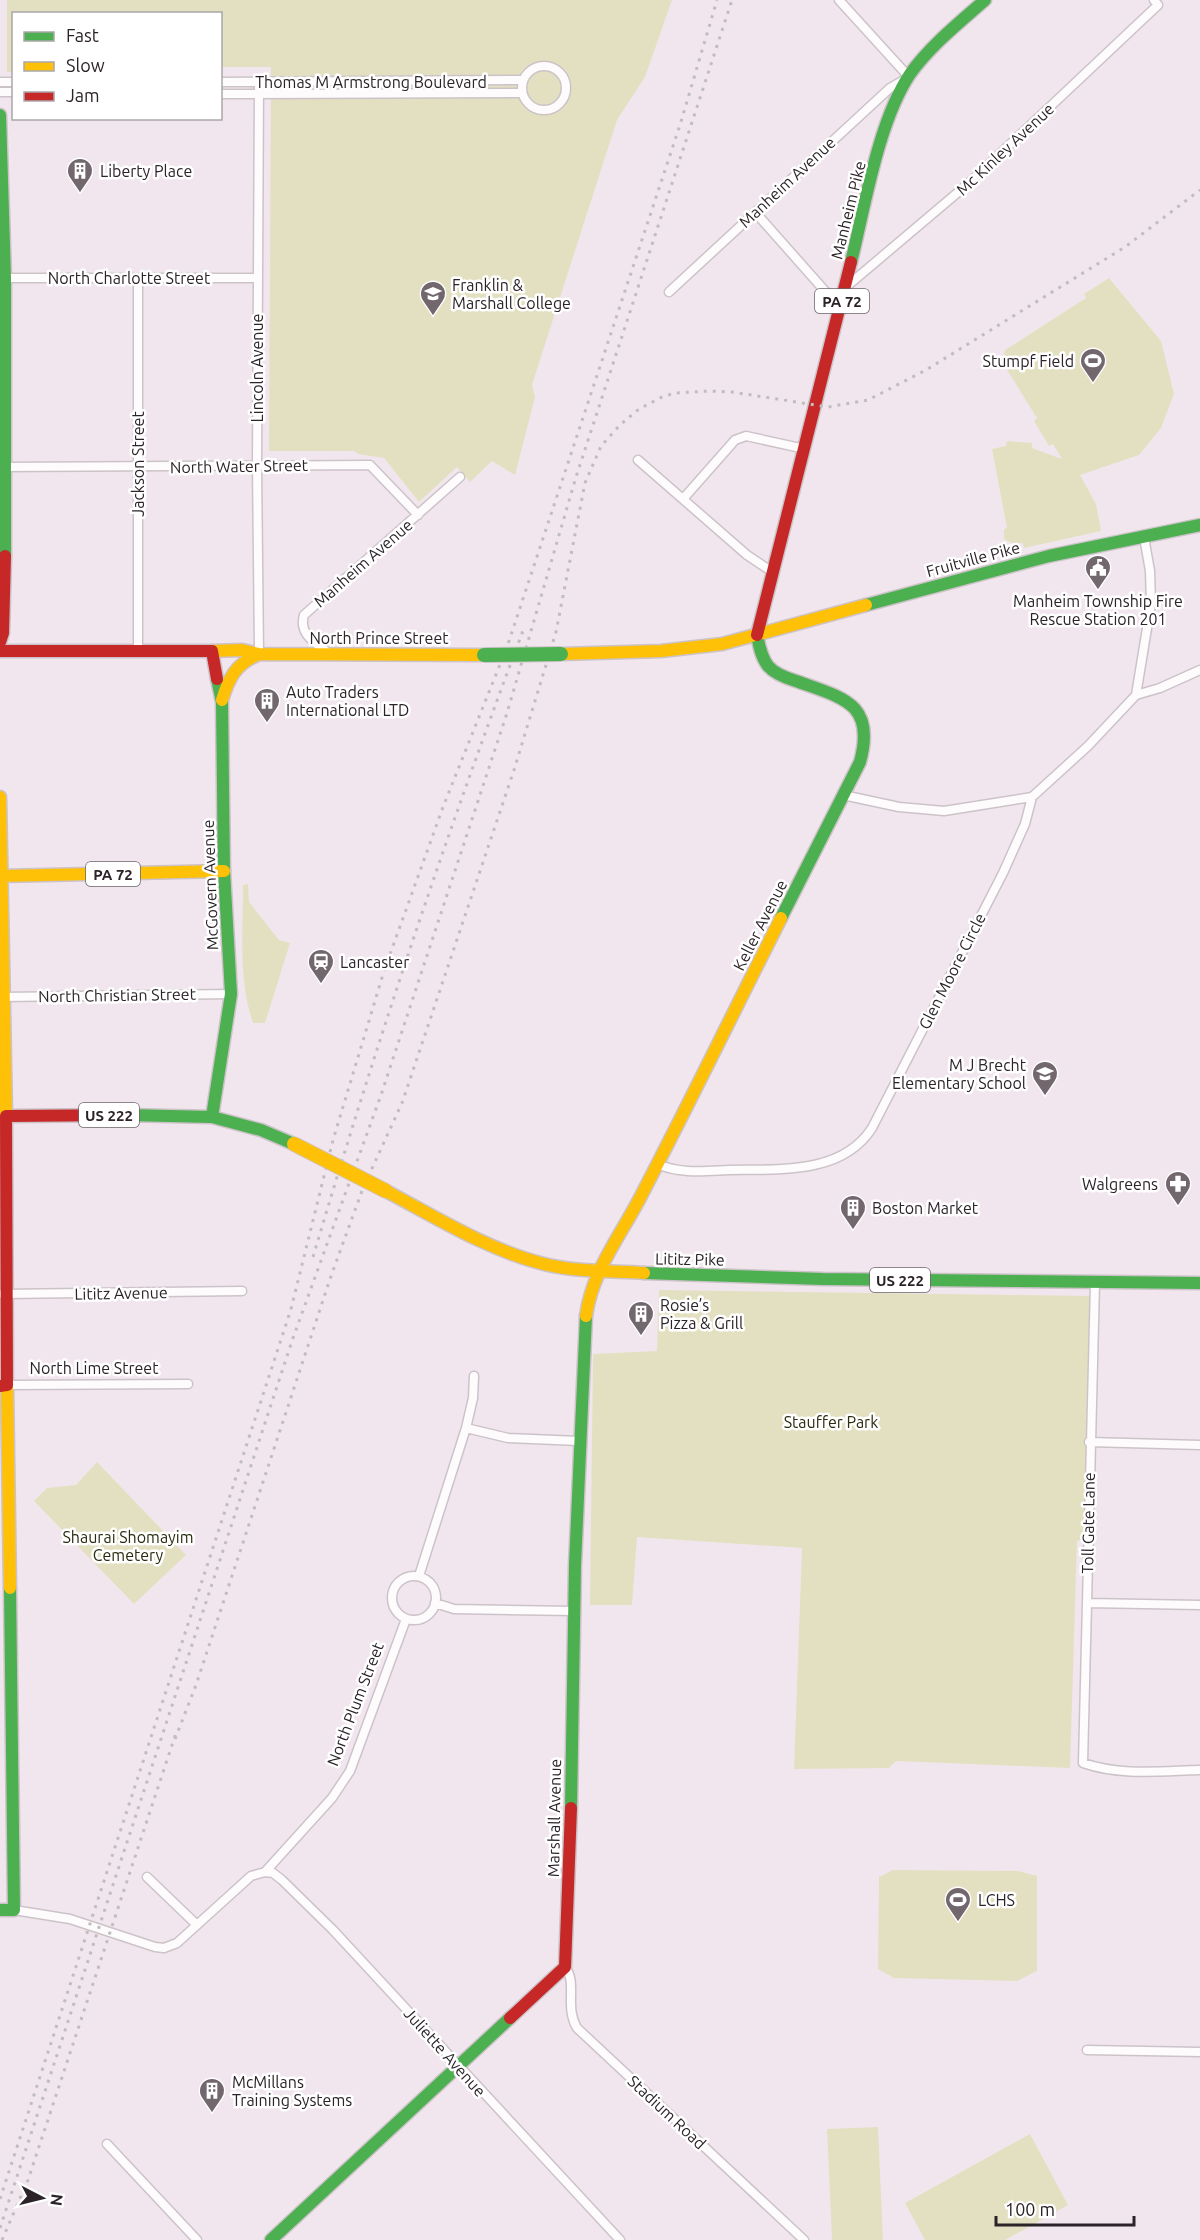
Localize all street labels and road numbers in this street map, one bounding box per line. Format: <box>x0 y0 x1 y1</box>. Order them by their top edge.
street label: Thomas M Armstrong Boulevard <box>255 73 487 91</box>
street label: Mc Kinley Avenue <box>953 99 1057 199</box>
street label: Manheim Avenue <box>735 133 839 231</box>
street label: Manheim Pike <box>827 159 869 261</box>
street label: North Charlotte Street <box>48 269 211 287</box>
road number: PA 72 <box>815 289 869 313</box>
street label: Lincoln Avenue <box>248 314 266 422</box>
street label: Jackson Street <box>129 411 147 517</box>
street label: North Water Street <box>170 456 309 476</box>
street label: Manheim Avenue <box>310 515 416 611</box>
street label: Fruitville Pike <box>924 538 1022 580</box>
street label: North Prince Street <box>309 629 449 647</box>
street label: McGovern Avenue <box>199 819 221 951</box>
road number: PA 72 <box>86 862 140 886</box>
street label: Keller Avenue <box>729 877 791 973</box>
street label: Glen Moore Circle <box>915 910 989 1032</box>
street label: North Christian Street <box>38 985 197 1005</box>
road number: US 222 <box>79 1103 139 1127</box>
street label: Lititz Pike <box>655 1249 725 1269</box>
road number: US 222 <box>870 1268 930 1292</box>
street label: Lititz Avenue <box>74 1283 168 1303</box>
street label: North Lime Street <box>30 1359 159 1377</box>
street label: Toll Gate Lane <box>1078 1472 1098 1574</box>
street label: North Plum Street <box>323 1639 387 1768</box>
street label: Marshall Avenue <box>544 1759 564 1877</box>
street label: Juliette Avenue <box>401 2004 489 2100</box>
street label: Stadium Road <box>624 2071 710 2153</box>

